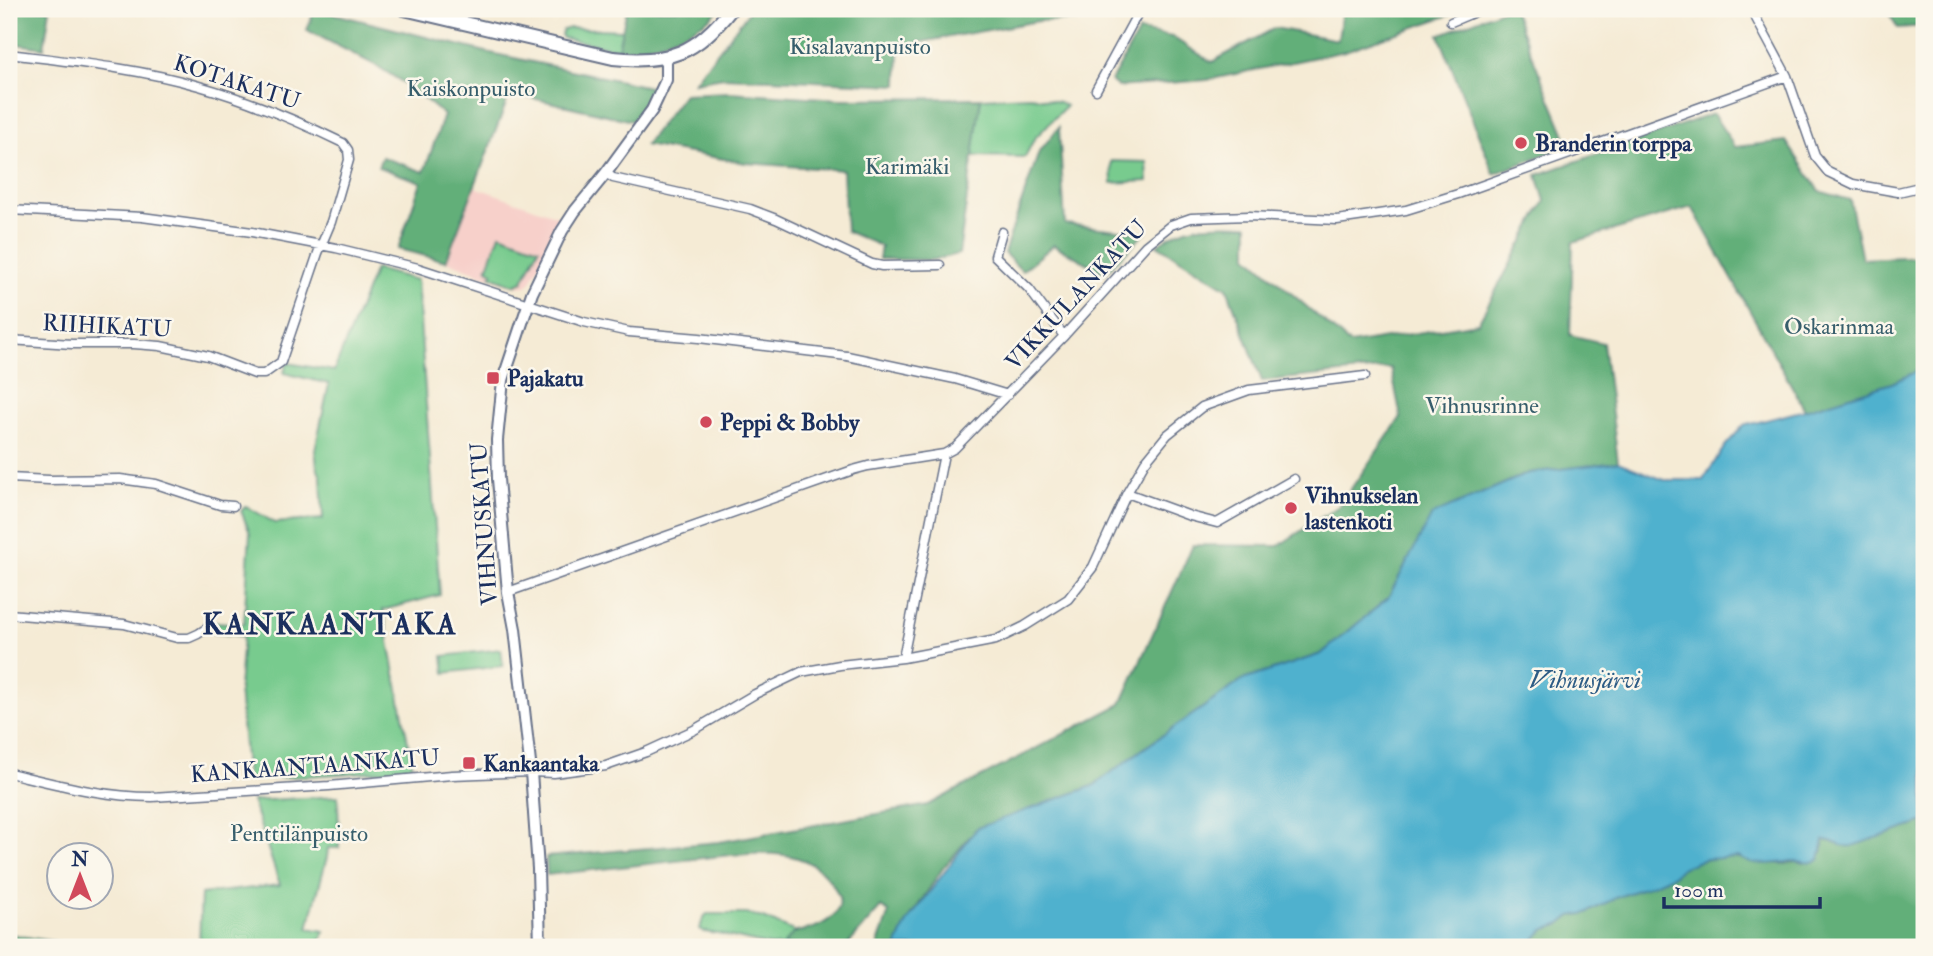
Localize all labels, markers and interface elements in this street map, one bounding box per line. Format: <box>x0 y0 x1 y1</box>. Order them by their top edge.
park label: Kisalavanpuisto <box>789 32 931 62</box>
street label: KOTAKATU <box>170 48 304 116</box>
park label: Kaiskonpuisto <box>407 74 535 104</box>
place label: Branderin torppa <box>1535 129 1693 159</box>
marker: Branderin torppa <box>1513 135 1529 151</box>
park label: Karimäki <box>865 152 949 181</box>
street label: VIKKULANKATU <box>999 214 1153 376</box>
street label: RIIHIKATU <box>42 308 172 344</box>
park label: Oskarinmaa <box>1784 312 1895 341</box>
place label: Pajakatu <box>507 364 584 393</box>
marker: Pajakatu <box>485 370 501 386</box>
park label: Vihnusrinne <box>1425 391 1539 420</box>
place label: Peppi & Bobby <box>720 408 860 438</box>
marker: Peppi & Bobby <box>698 414 714 430</box>
street label: VIHNUSKATU <box>464 442 504 606</box>
place label: Vihnukselan lastenkoti <box>1304 481 1419 536</box>
marker: Vihnukselan lastenkoti <box>1283 500 1299 516</box>
district label: KANKAANTAKA <box>202 606 458 643</box>
water label: Vihnusjärvi <box>1529 665 1641 696</box>
street label: KANKAANTAANKATU <box>189 743 441 789</box>
place label: Kankaantaka <box>483 749 601 778</box>
marker: Kankaantaka <box>461 755 477 771</box>
park label: Penttilänpuisto <box>230 819 368 849</box>
north arrow <box>46 841 116 911</box>
text: N <box>70 848 89 872</box>
scale bar <box>1664 865 1819 909</box>
text: 100 m <box>1674 877 1724 904</box>

